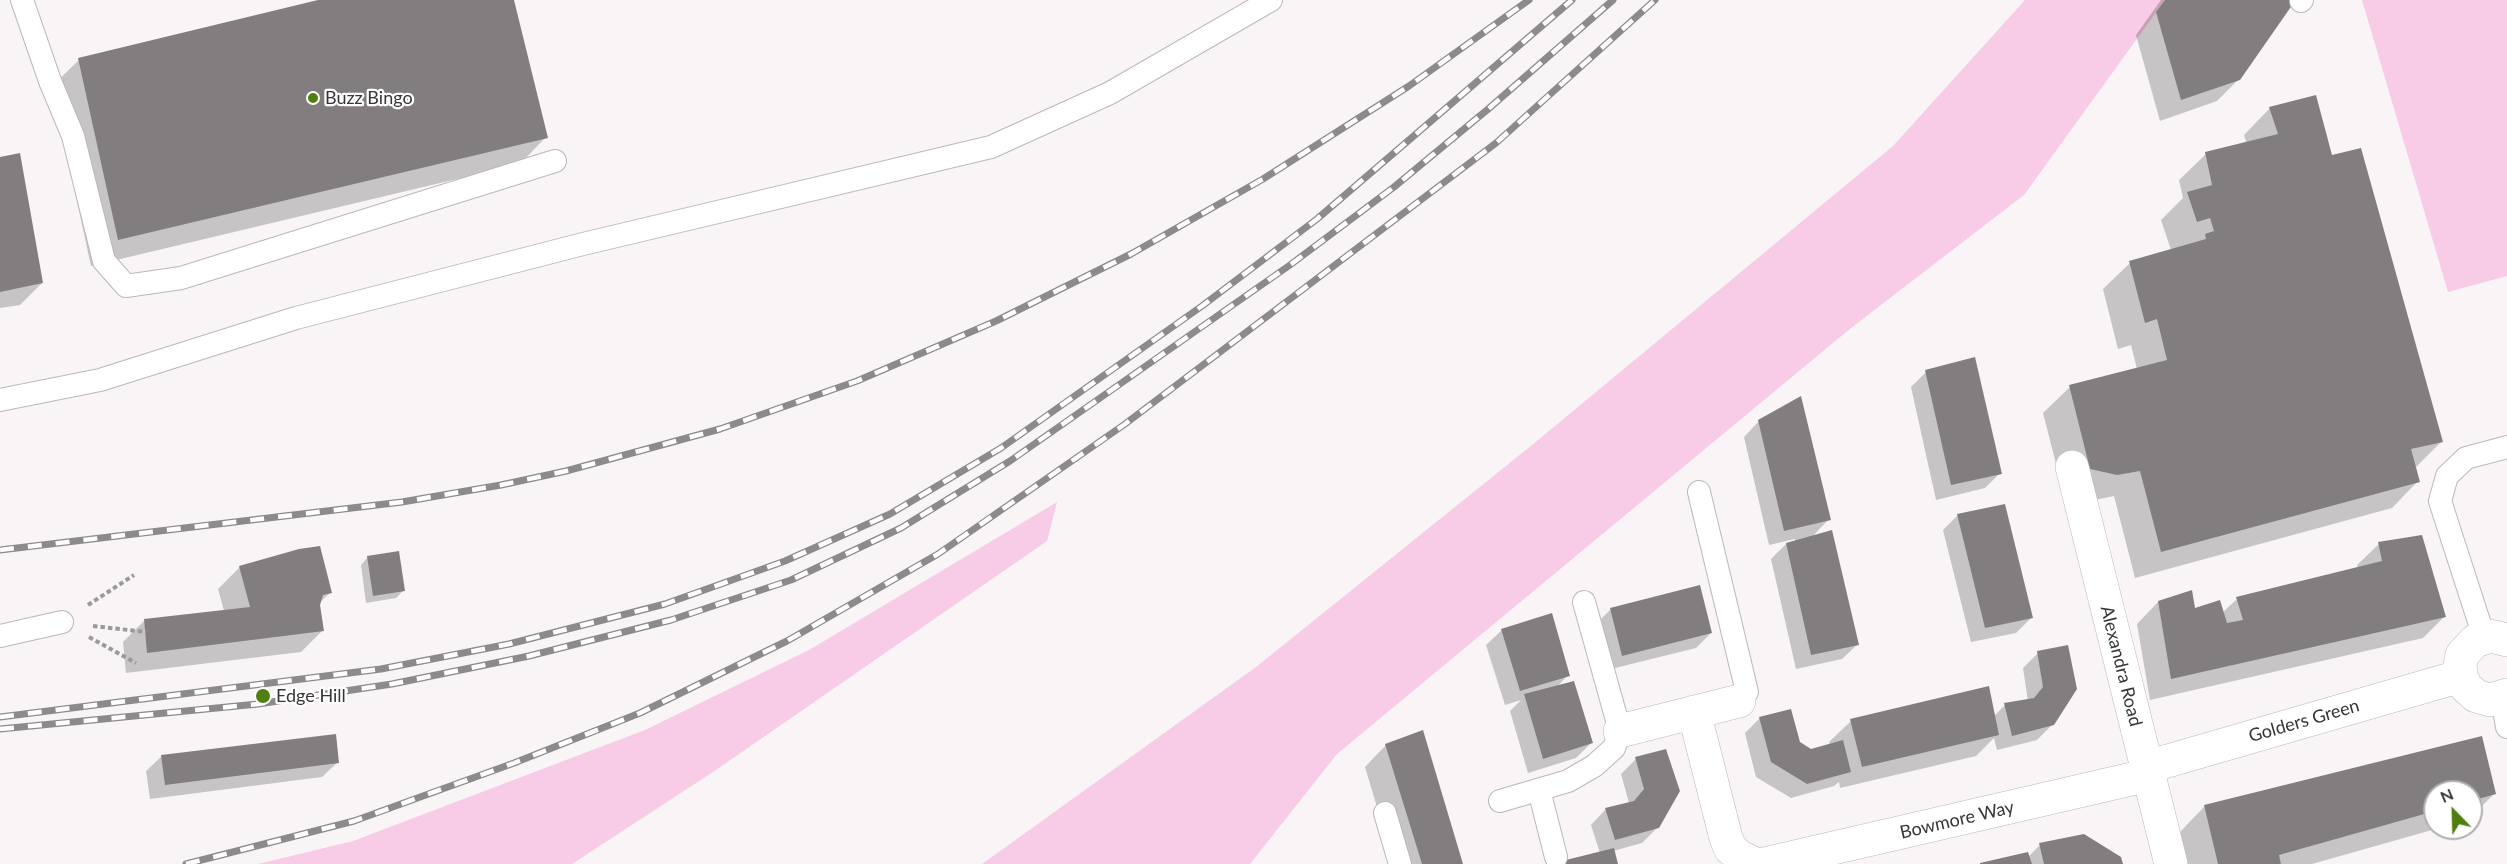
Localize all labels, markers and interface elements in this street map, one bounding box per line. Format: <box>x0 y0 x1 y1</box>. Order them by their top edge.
place label: Buzz Bingo <box>325 87 413 109</box>
marker: Buzz Bingo <box>306 91 320 105</box>
street label: Alexandra Road <box>2096 603 2146 729</box>
place label: Edge Hill <box>276 685 346 707</box>
marker: Edge Hill <box>254 687 272 705</box>
street label: Golders Green <box>2246 695 2362 747</box>
north arrow <box>2423 780 2483 840</box>
text: N <box>2437 784 2456 806</box>
street label: Bowmore Way <box>1898 796 2016 844</box>

